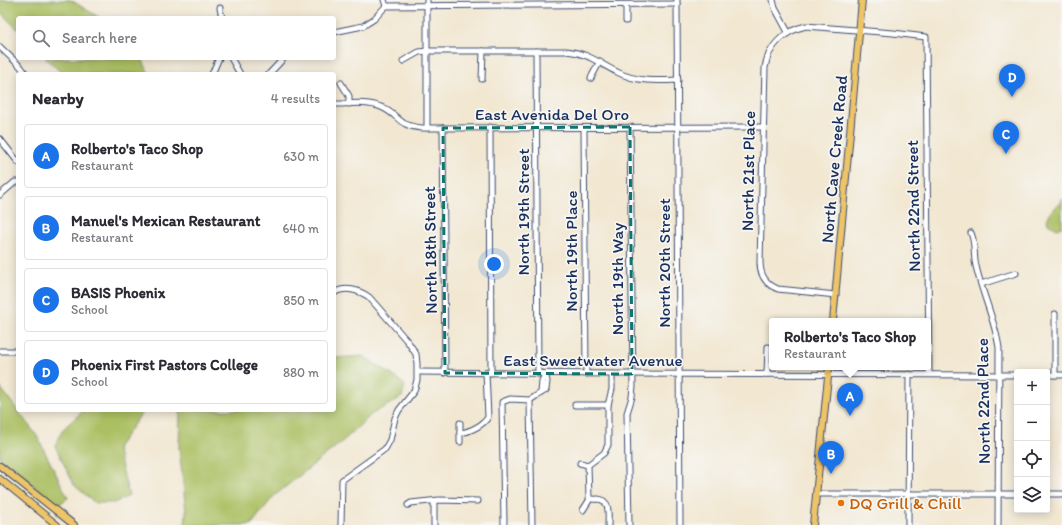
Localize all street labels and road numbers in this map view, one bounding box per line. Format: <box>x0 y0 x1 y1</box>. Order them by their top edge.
street label: North Cave Creek Road <box>817 74 851 244</box>
street label: East Avenida Del Oro <box>475 104 629 124</box>
street label: North 21st Place <box>737 111 759 231</box>
street label: North 22nd Street <box>902 139 924 272</box>
street label: North 19th Street <box>513 148 533 276</box>
street label: North 18th Street <box>419 185 441 314</box>
street label: North 19th Place <box>561 190 581 312</box>
street label: North 20th Street <box>654 198 674 328</box>
street label: North 19th Way <box>607 223 627 335</box>
street label: North 22nd Place <box>972 338 994 464</box>
street label: East Sweetwater Avenue <box>503 350 683 370</box>

